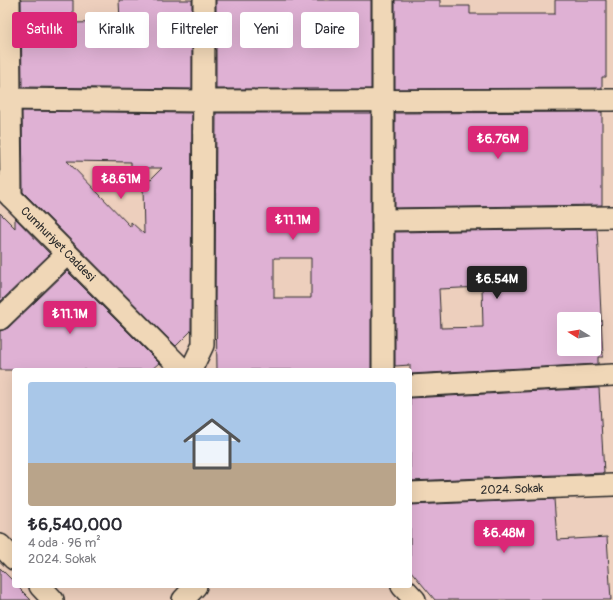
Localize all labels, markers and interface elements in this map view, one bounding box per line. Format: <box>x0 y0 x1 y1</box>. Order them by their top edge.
chip: Satılık <box>12 12 77 48</box>
chip: Kiralık <box>85 12 149 48</box>
chip: Filtreler <box>157 12 232 48</box>
chip: Yeni <box>240 12 293 48</box>
chip: Daire <box>301 12 359 48</box>
pin: ₺6.76M <box>465 126 531 160</box>
text: ₺6.76M <box>477 131 519 147</box>
pin: ₺8.61M <box>88 166 154 200</box>
text: ₺8.61M <box>101 171 141 187</box>
street label: Cumhuriyet Caddesi <box>17 204 98 285</box>
pin: ₺11.1M <box>260 207 326 241</box>
text: ₺11.1M <box>275 212 311 228</box>
pin: ₺6.54M <box>464 266 530 300</box>
text: ₺6.54M <box>476 271 518 287</box>
pin: ₺11.1M <box>37 301 103 335</box>
text: ₺11.1M <box>52 306 88 322</box>
north arrow <box>557 312 601 356</box>
map controls <box>557 312 601 356</box>
icon: home <box>176 408 248 480</box>
street label: 2024. Sokak <box>480 481 544 498</box>
text: ₺6,540,000 <box>28 514 122 535</box>
pin: ₺6.48M <box>471 520 537 554</box>
text: ₺6.48M <box>483 525 525 541</box>
text: 4 oda · 96 m² <box>28 535 101 551</box>
text: 2024. Sokak <box>28 551 96 567</box>

